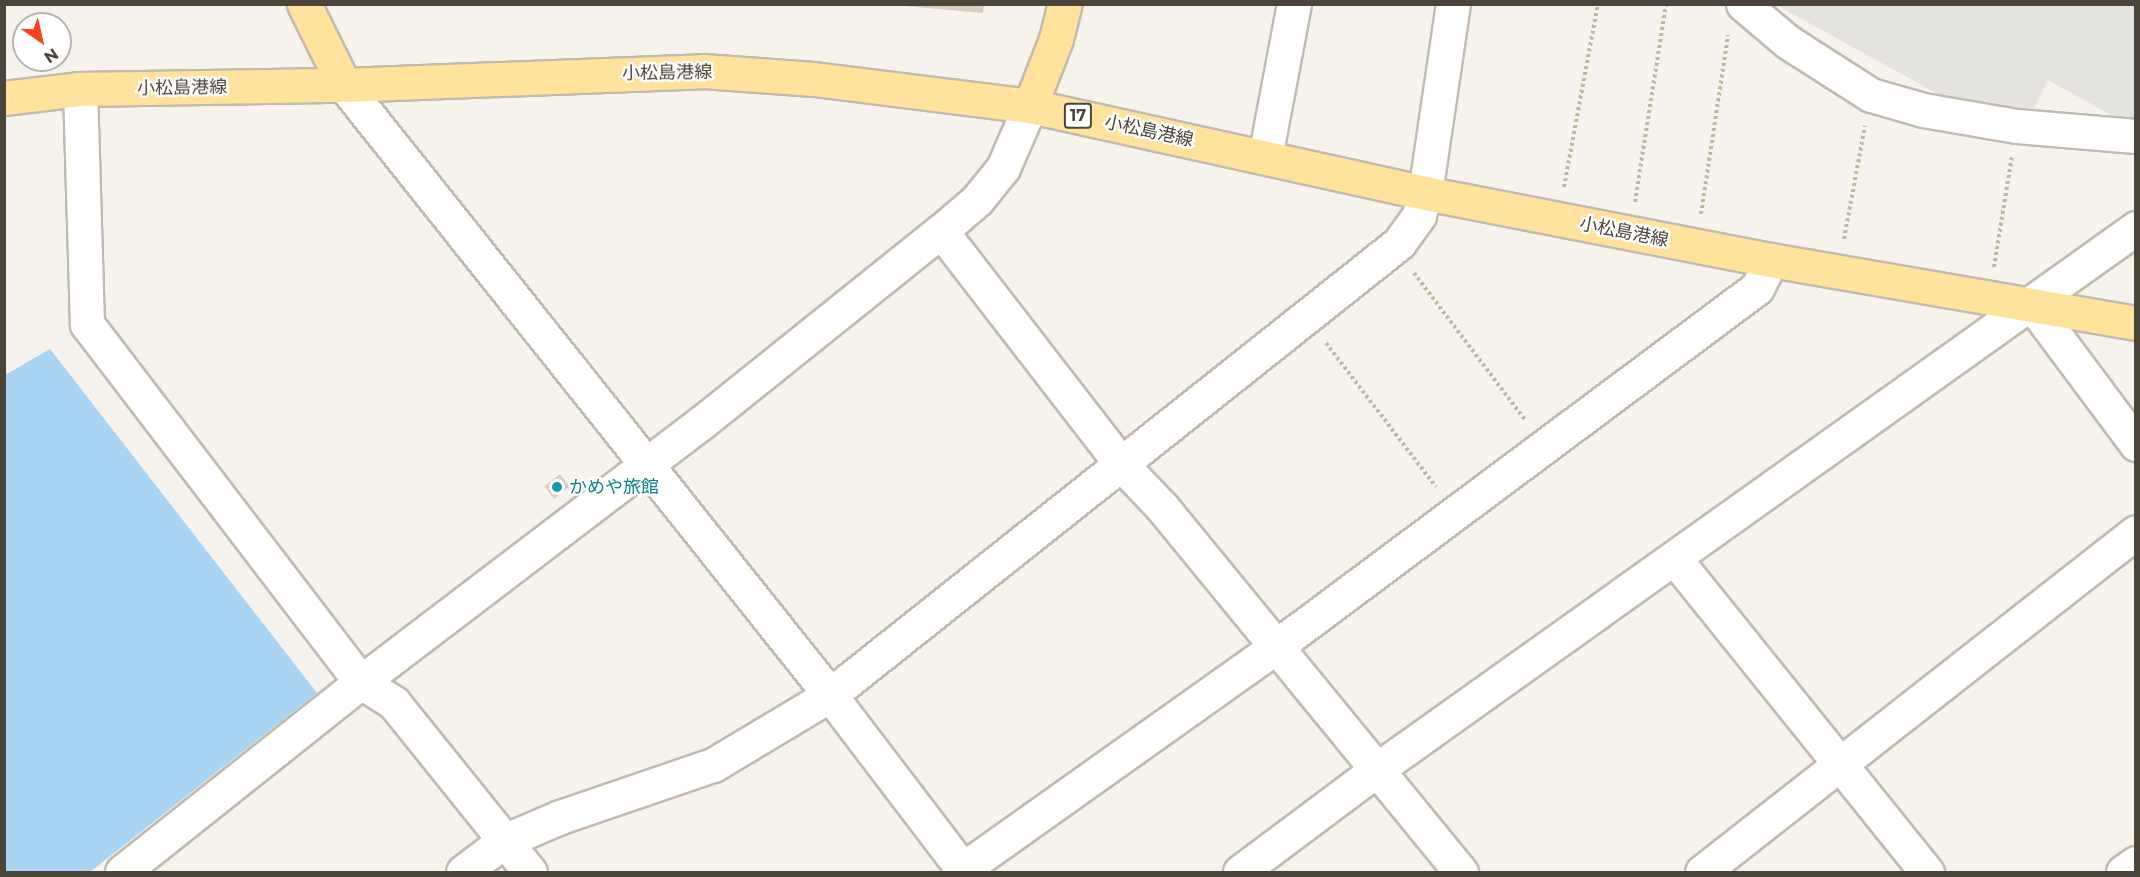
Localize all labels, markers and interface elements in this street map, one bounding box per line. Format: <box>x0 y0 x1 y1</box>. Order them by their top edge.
north arrow <box>12 12 72 72</box>
text: N <box>41 44 62 67</box>
street label: 小松島港線 <box>622 61 712 85</box>
street label: 小松島港線 <box>137 76 227 100</box>
road number: 17 <box>1063 103 1093 129</box>
street label: 小松島港線 <box>1103 111 1195 151</box>
street label: 小松島港線 <box>1578 213 1670 251</box>
place label: かめや旅館 <box>569 476 659 498</box>
marker: かめや旅館 <box>550 480 564 494</box>

